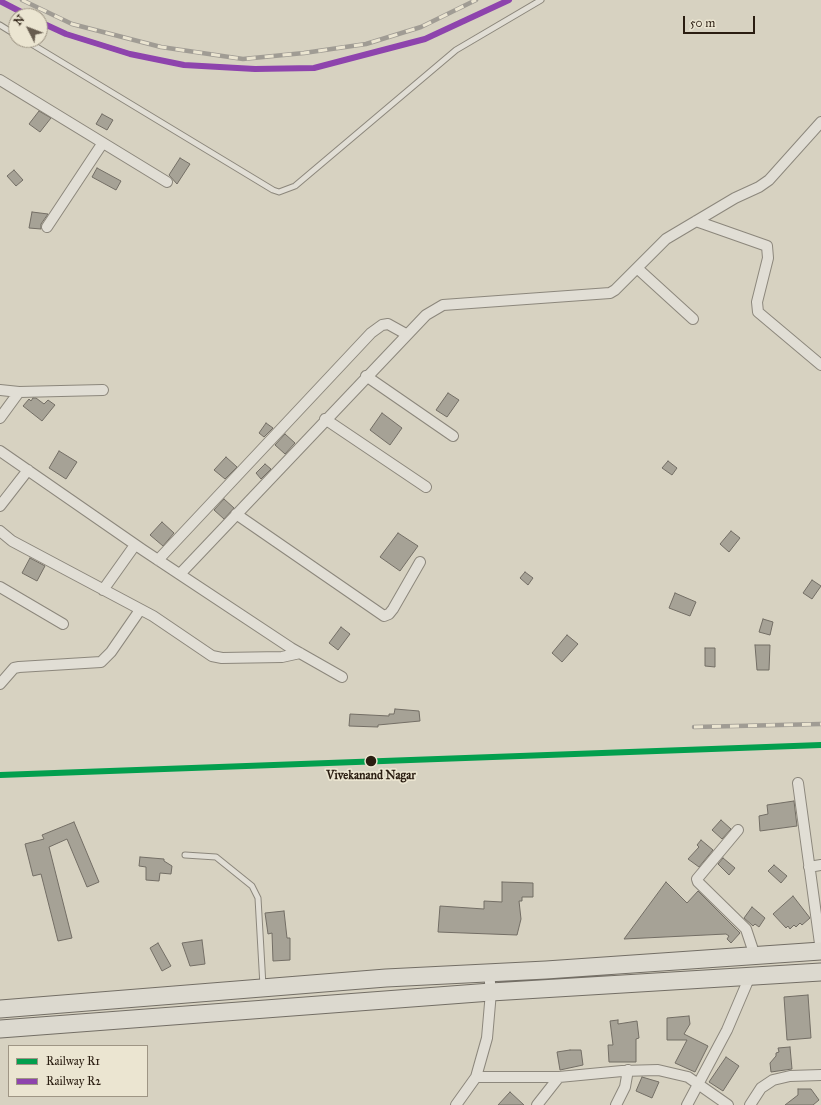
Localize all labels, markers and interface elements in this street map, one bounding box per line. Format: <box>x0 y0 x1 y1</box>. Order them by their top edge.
north arrow <box>8 8 48 48</box>
scale bar <box>685 8 757 34</box>
text: N <box>11 12 27 28</box>
text: 50 m <box>690 16 715 30</box>
marker: Vivekanand Nagar <box>364 754 378 768</box>
place label: Vivekanand Nagar <box>326 769 416 783</box>
legend <box>8 1045 148 1097</box>
text: Railway R1 <box>46 1054 100 1068</box>
text: Railway R2 <box>46 1074 101 1088</box>

